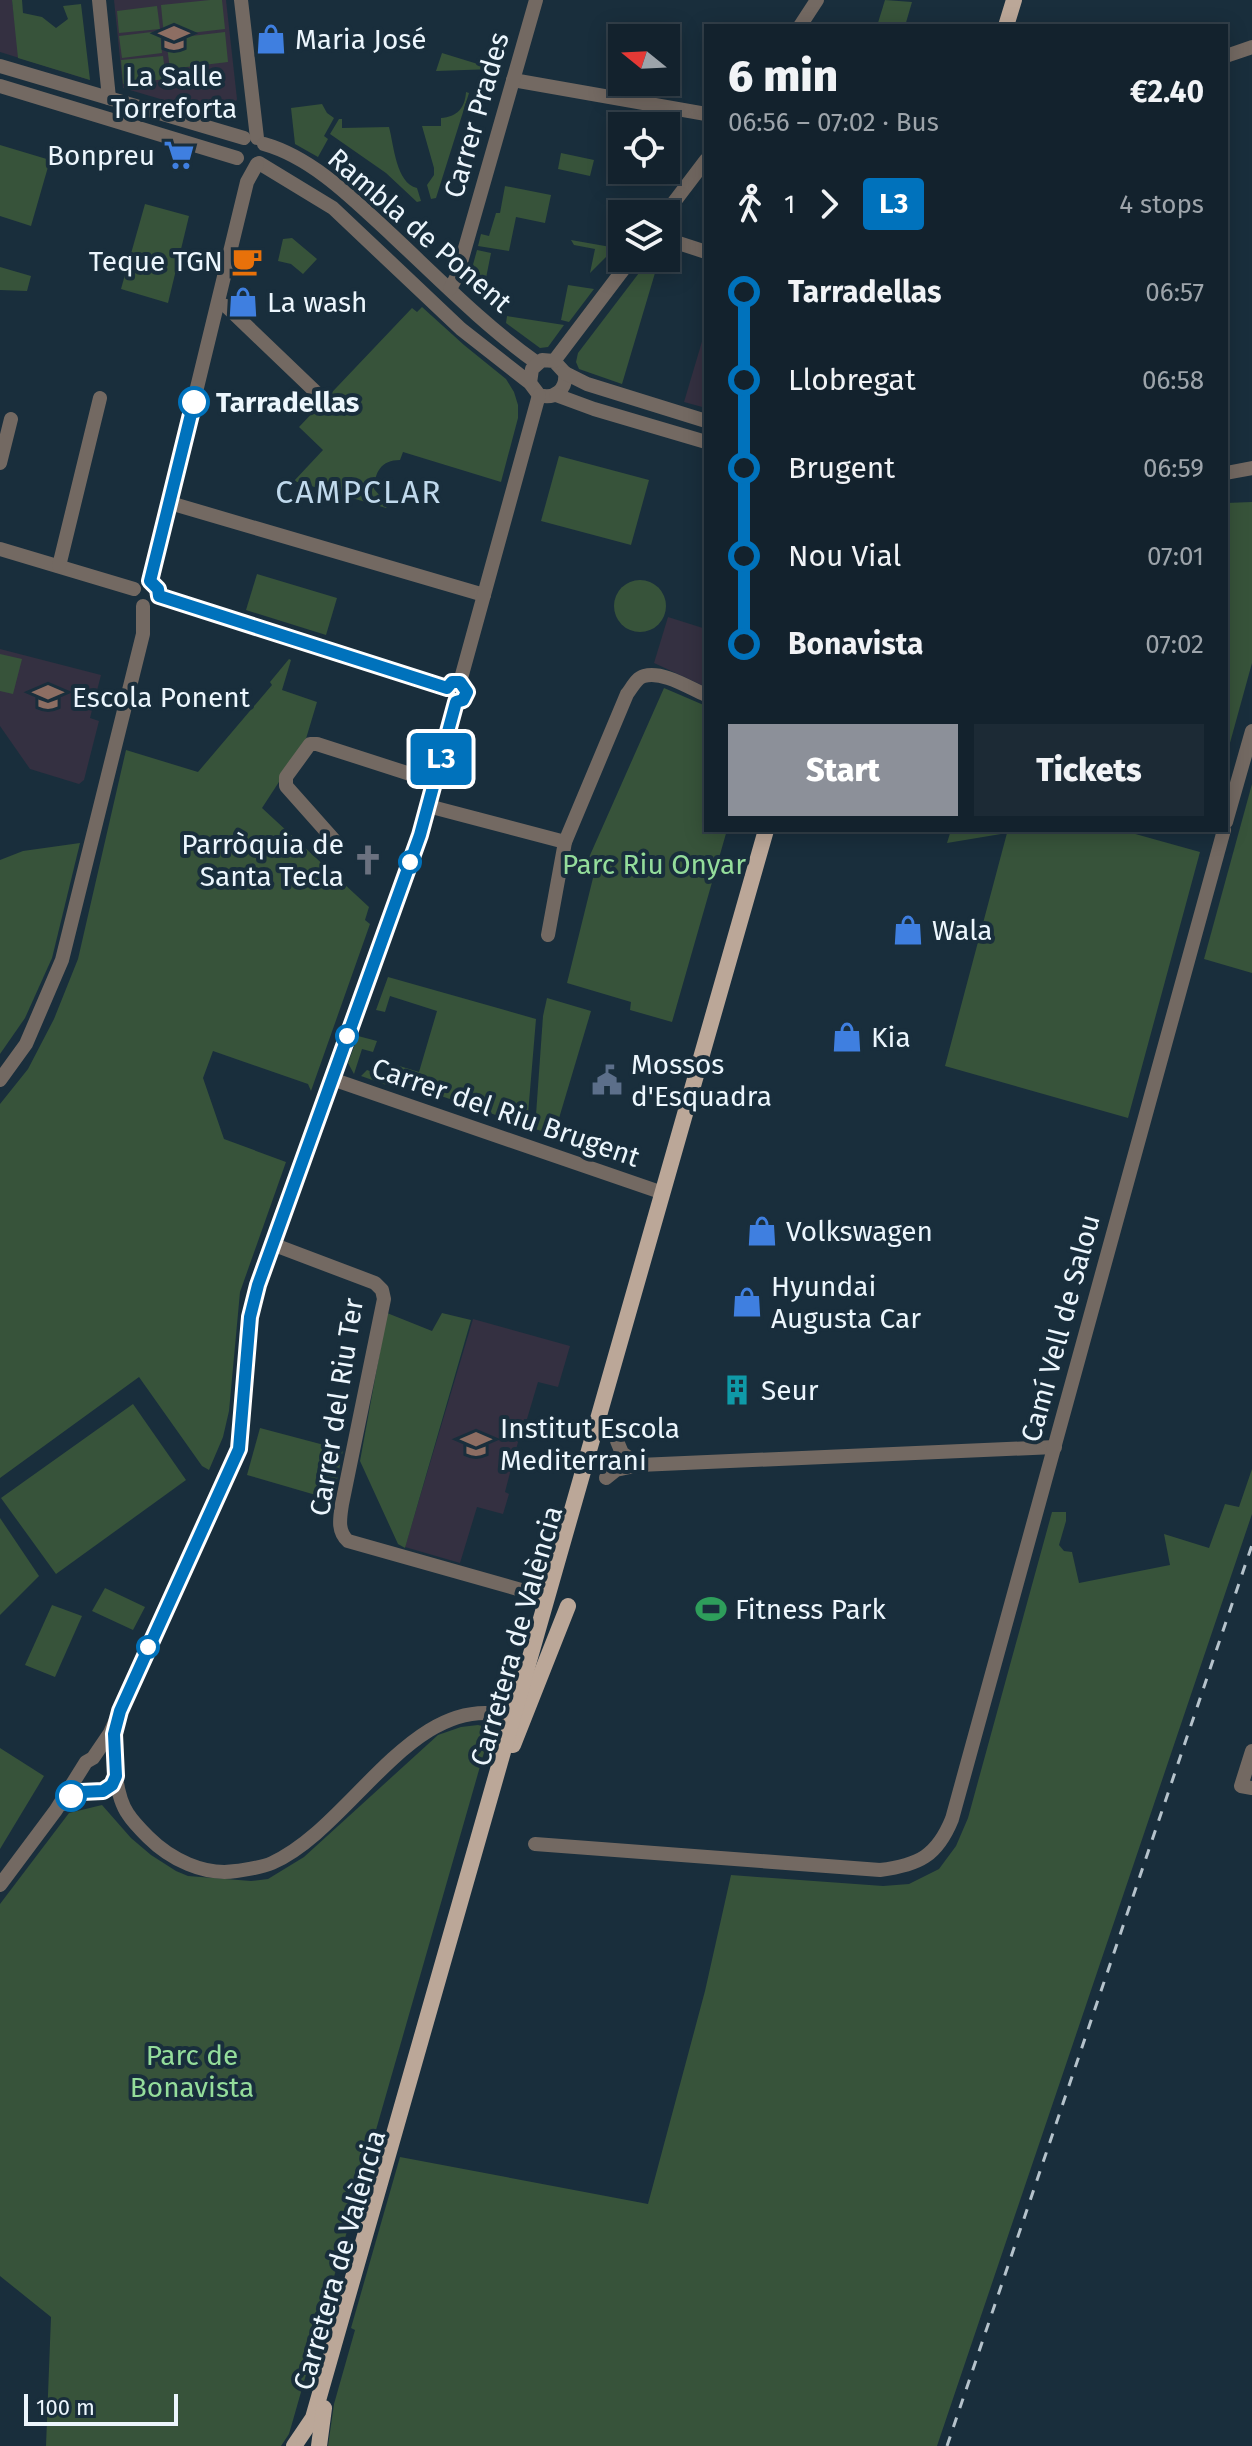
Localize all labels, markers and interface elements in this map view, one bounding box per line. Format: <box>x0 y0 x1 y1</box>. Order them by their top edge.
school or university icon: La Salle Torreforta <box>157 21 191 55</box>
shop icon: Maria José <box>254 22 288 56</box>
place label: Maria José <box>295 23 427 56</box>
north arrow <box>608 24 680 96</box>
map controls <box>608 24 680 272</box>
street label: Carrer Prades <box>437 29 516 202</box>
text: 6 min <box>728 50 838 103</box>
place label: La Salle Torreforta <box>111 60 237 125</box>
text: €2.40 <box>1130 74 1204 110</box>
text: 06:56 – 07:02 · Bus <box>728 107 939 138</box>
button: locate <box>608 112 680 184</box>
supermarket icon: Bonpreu <box>162 138 196 172</box>
place label: Bonpreu <box>47 139 155 172</box>
street label: Rambla de Ponent <box>321 142 519 320</box>
icon: walk <box>728 182 772 226</box>
icon: forward <box>807 182 851 226</box>
text: L3 <box>879 187 908 220</box>
text: 1 <box>784 189 795 220</box>
text: 4 stops <box>1119 189 1204 220</box>
button: layers <box>608 200 680 272</box>
cafe icon: Teque TGN <box>230 244 264 278</box>
place label: Teque TGN <box>89 245 223 278</box>
text: Tarradellas <box>788 274 941 310</box>
text: 06:57 <box>1145 277 1204 308</box>
shop icon: La wash <box>226 285 260 319</box>
place label: La wash <box>267 286 368 319</box>
text: Llobregat <box>788 362 916 398</box>
text: 06:58 <box>1142 365 1204 396</box>
place label: Tarradellas <box>216 386 359 419</box>
marker: Tarradellas <box>179 387 209 417</box>
text: Brugent <box>788 450 895 486</box>
text: 06:59 <box>1143 453 1204 484</box>
district label: CAMPCLAR <box>275 473 443 511</box>
text: Nou Vial <box>788 538 901 574</box>
text: 07:01 <box>1147 541 1204 572</box>
text: Bonavista <box>788 626 923 662</box>
text: 07:02 <box>1145 629 1204 660</box>
school or university icon: Escola Ponent <box>31 680 65 714</box>
place label: Escola Ponent <box>72 681 251 714</box>
button: Start <box>728 724 958 816</box>
button: Tickets <box>974 724 1204 816</box>
line badge: L3 <box>405 733 477 785</box>
text: L3 <box>427 742 455 775</box>
place label: Parròquia de Santa Tecla <box>181 828 344 893</box>
church icon: Parròquia de Santa Tecla <box>351 843 385 877</box>
park label: Parc Riu Onyar <box>562 848 746 881</box>
unlabelled marker <box>399 851 421 873</box>
shop icon: Wala <box>891 913 925 947</box>
place label: Wala <box>932 914 993 947</box>
shop icon: Kia <box>830 1020 864 1054</box>
place label: Kia <box>871 1021 911 1054</box>
unlabelled marker <box>336 1025 358 1047</box>
place label: Mossos d'Esquadra <box>631 1048 772 1113</box>
street label: Carrer del Riu Brugent <box>368 1051 645 1174</box>
public building icon: Mossos d'Esquadra <box>590 1063 624 1097</box>
street label: Camí Vell de Salou <box>1014 1211 1107 1446</box>
shop icon: Volkswagen <box>745 1214 779 1248</box>
place label: Volkswagen <box>786 1215 933 1248</box>
place label: Hyundai Augusta Car <box>771 1270 921 1335</box>
shop icon: Hyundai Augusta Car <box>730 1285 764 1319</box>
street label: Carrer del Riu Ter <box>303 1296 370 1518</box>
building icon: Seur <box>720 1373 754 1407</box>
place label: Seur <box>761 1374 819 1407</box>
place label: Institut Escola Mediterrani <box>500 1412 680 1477</box>
school or university icon: Institut Escola Mediterrani <box>459 1427 493 1461</box>
street label: Carretera de València <box>464 1502 569 1770</box>
sports icon: Fitness Park <box>694 1592 728 1626</box>
place label: Fitness Park <box>735 1593 887 1626</box>
unlabelled marker <box>137 1636 159 1658</box>
unlabelled marker <box>56 1781 86 1811</box>
park label: Parc de Bonavista <box>130 2039 254 2104</box>
street label: Carretera de València <box>287 2126 392 2394</box>
scale bar <box>24 2390 178 2426</box>
text: 100 m <box>36 2394 95 2421</box>

